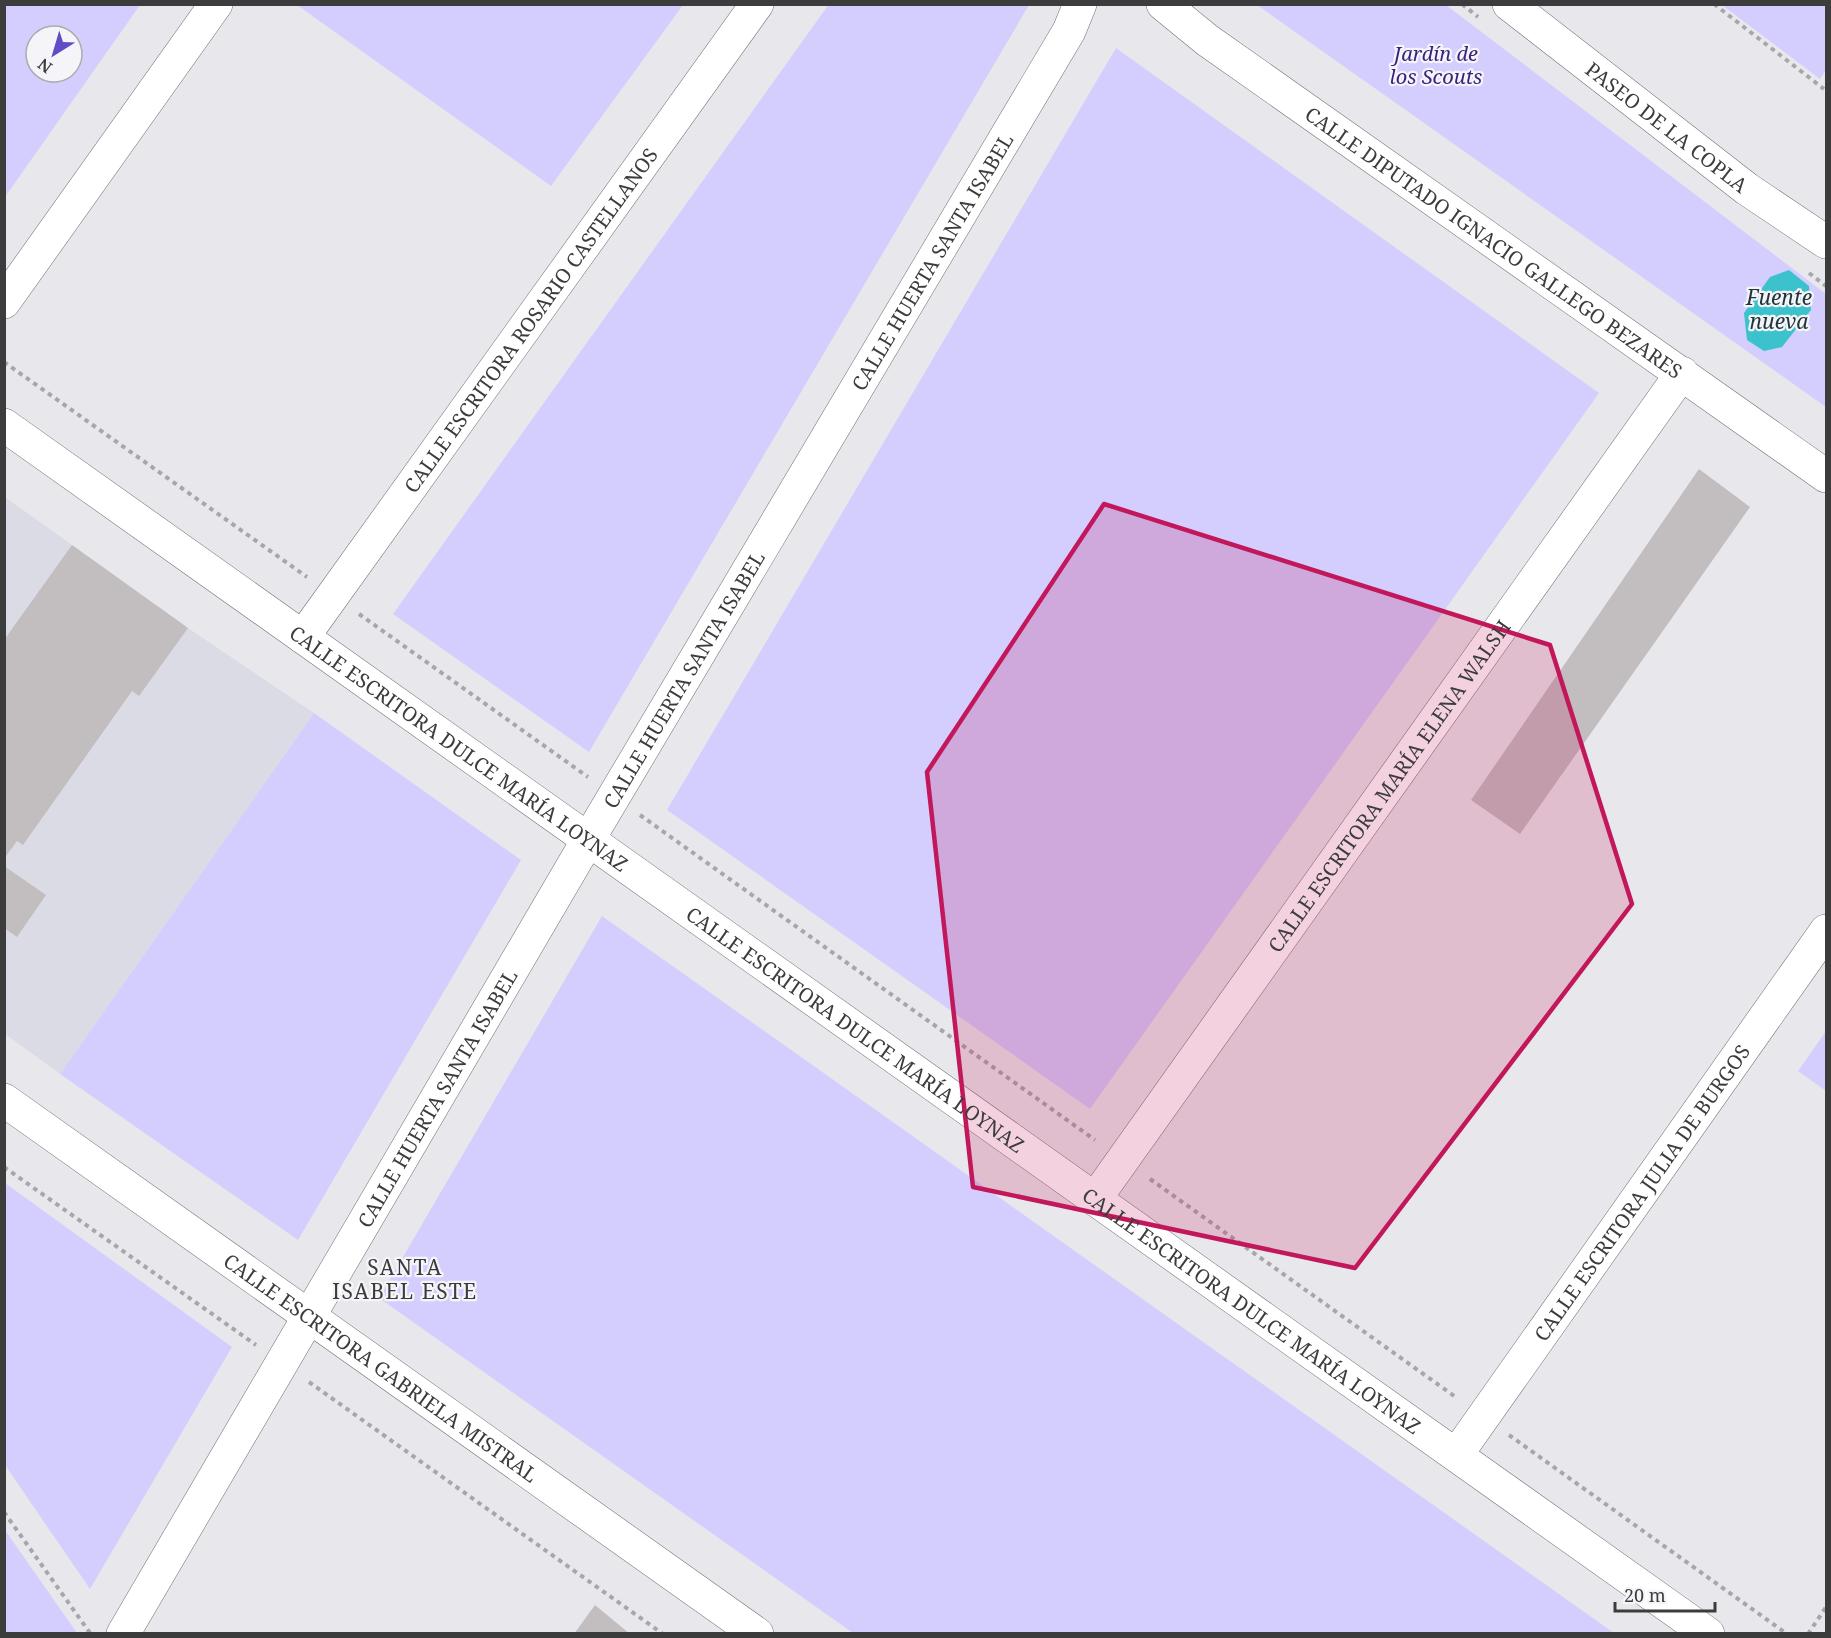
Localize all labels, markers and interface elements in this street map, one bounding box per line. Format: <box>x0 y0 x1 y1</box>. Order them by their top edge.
north arrow <box>24 24 84 84</box>
park label: Jardín de los Scouts <box>1390 40 1482 90</box>
text: N <box>33 53 57 79</box>
street label: PASEO DE LA COPLA <box>1580 55 1754 199</box>
street label: CALLE DIPUTADO IGNACIO GALLEGO BEZARES <box>1300 100 1688 384</box>
street label: CALLE HUERTA SANTA ISABEL <box>845 128 1019 395</box>
street label: CALLE ESCRITORA ROSARIO CASTELLANOS <box>397 142 663 498</box>
water label: Fuente nueva <box>1745 283 1812 335</box>
street label: CALLE HUERTA SANTA ISABEL <box>597 546 770 813</box>
street label: CALLE ESCRITORA MARÍA ELENA WALSH <box>1261 614 1516 957</box>
street label: CALLE ESCRITORA DULCE MARÍA LOYNAZ <box>285 619 634 877</box>
street label: CALLE ESCRITORA DULCE MARÍA LOYNAZ <box>681 900 1030 1158</box>
street label: CALLE HUERTA SANTA ISABEL <box>351 964 523 1232</box>
street label: CALLE ESCRITORA JULIA DE BURGOS <box>1527 1039 1755 1346</box>
street label: CALLE ESCRITORA DULCE MARÍA LOYNAZ <box>1077 1181 1426 1440</box>
street label: CALLE ESCRITORA GABRIELA MISTRAL <box>218 1247 543 1488</box>
district label: SANTA ISABEL ESTE <box>332 1253 478 1305</box>
scale bar <box>1615 1575 1716 1613</box>
text: 20 m <box>1624 1583 1666 1607</box>

